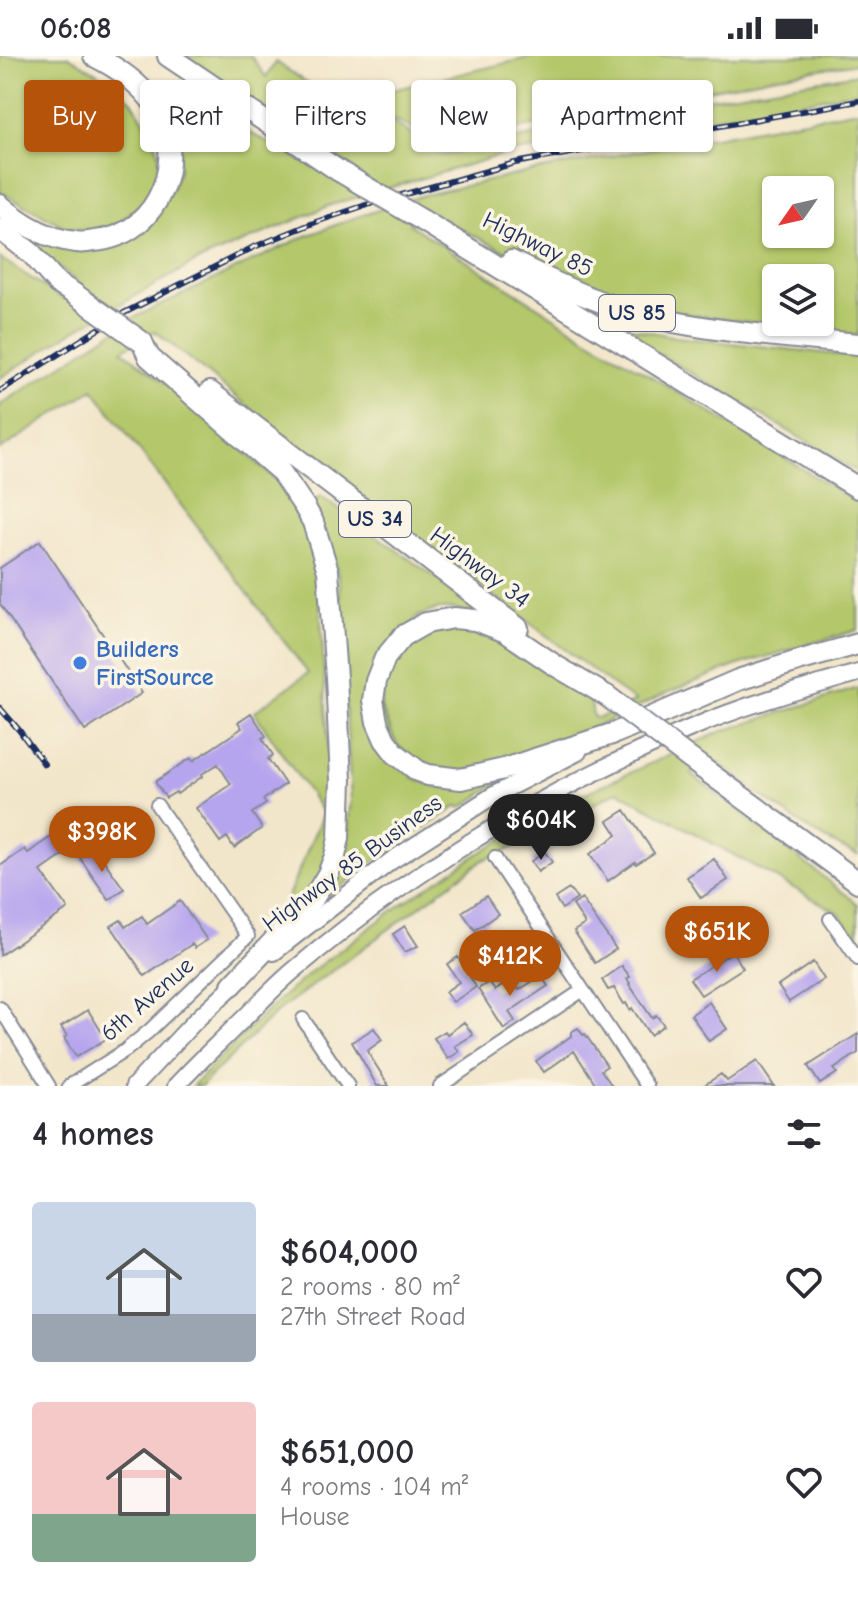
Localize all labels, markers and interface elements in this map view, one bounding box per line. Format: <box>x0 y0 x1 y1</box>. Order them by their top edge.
text: 06:08 <box>40 11 112 46</box>
chip: Buy <box>24 80 124 152</box>
chip: Rent <box>140 80 250 152</box>
chip: Filters <box>266 80 395 152</box>
chip: New <box>411 80 516 152</box>
chip: Apartment <box>532 80 713 152</box>
north arrow <box>762 176 834 248</box>
map controls <box>762 176 834 336</box>
street label: Highway 85 <box>478 205 598 283</box>
button: layers <box>762 264 834 336</box>
road number: US 85 <box>599 295 675 331</box>
road number: US 34 <box>339 501 411 537</box>
street label: Highway 34 <box>425 521 535 613</box>
place label: Builders FirstSource <box>96 635 214 691</box>
marker: Builders FirstSource <box>71 654 89 672</box>
street label: Highway 85 Business <box>257 789 447 937</box>
pin: $604K <box>485 794 597 862</box>
text: $604K <box>506 805 576 835</box>
pin: $398K <box>46 806 158 874</box>
text: $398K <box>67 817 137 847</box>
pin: $651K <box>661 906 773 974</box>
text: $651K <box>683 917 751 947</box>
pin: $412K <box>454 930 566 998</box>
text: $412K <box>477 941 543 971</box>
street label: 6th Avenue <box>95 951 199 1047</box>
icon: filters <box>782 1112 826 1156</box>
text: 4 homes <box>32 1114 154 1154</box>
text: $604,000 <box>280 1232 418 1272</box>
icon: home <box>96 1234 192 1330</box>
icon: heart <box>782 1260 826 1304</box>
text: 2 rooms · 80 m² <box>280 1272 460 1302</box>
text: 27th Street Road <box>280 1302 466 1332</box>
text: $651,000 <box>280 1432 415 1472</box>
icon: home <box>96 1434 192 1530</box>
icon: heart <box>782 1460 826 1504</box>
text: 4 rooms · 104 m² <box>280 1472 468 1502</box>
text: House <box>280 1502 350 1532</box>

